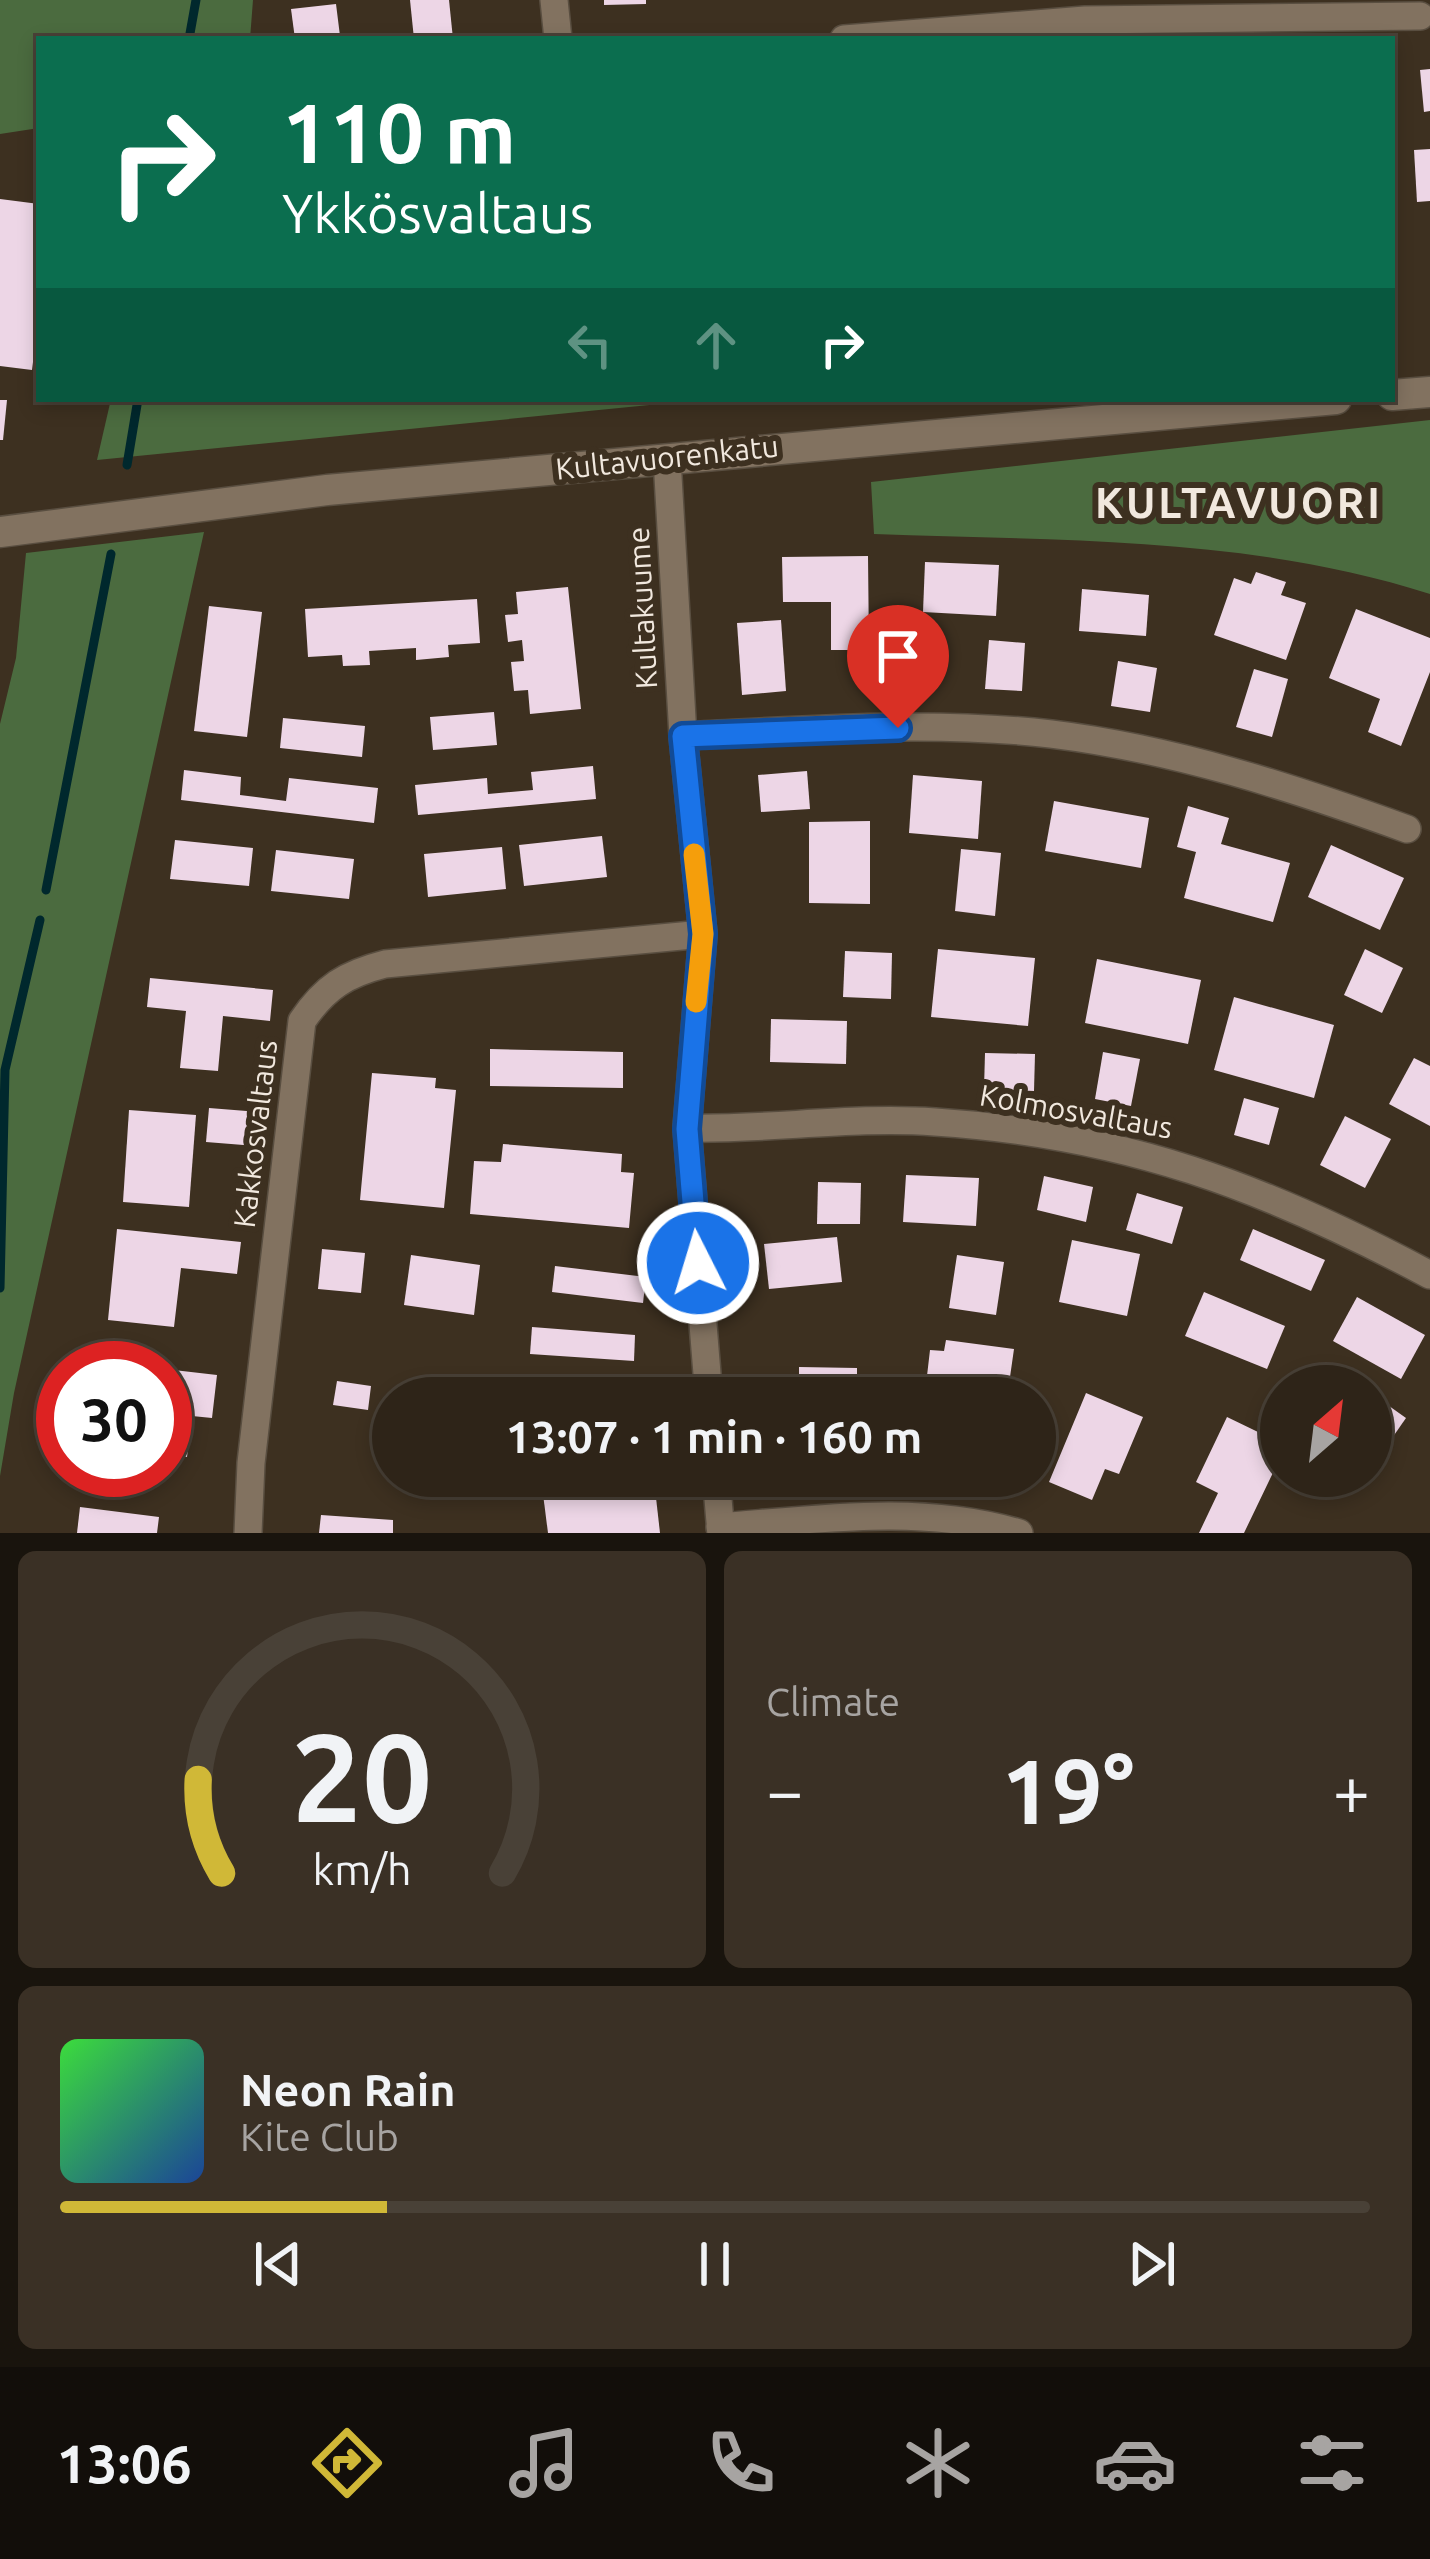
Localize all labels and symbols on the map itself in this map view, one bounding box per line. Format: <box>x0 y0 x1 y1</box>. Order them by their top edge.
street label: Kultavuorenkatu <box>554 428 780 486</box>
district label: KULTAVUORI <box>1095 479 1383 526</box>
street label: Kultakuume <box>621 526 663 690</box>
pin <box>847 605 949 728</box>
street label: Kakkosvaltaus <box>227 1038 283 1230</box>
street label: Kolmosvaltaus <box>977 1077 1175 1145</box>
position arrow <box>635 1200 761 1326</box>
speed limit sign: 30 <box>36 1341 192 1497</box>
north arrow <box>1260 1365 1392 1497</box>

